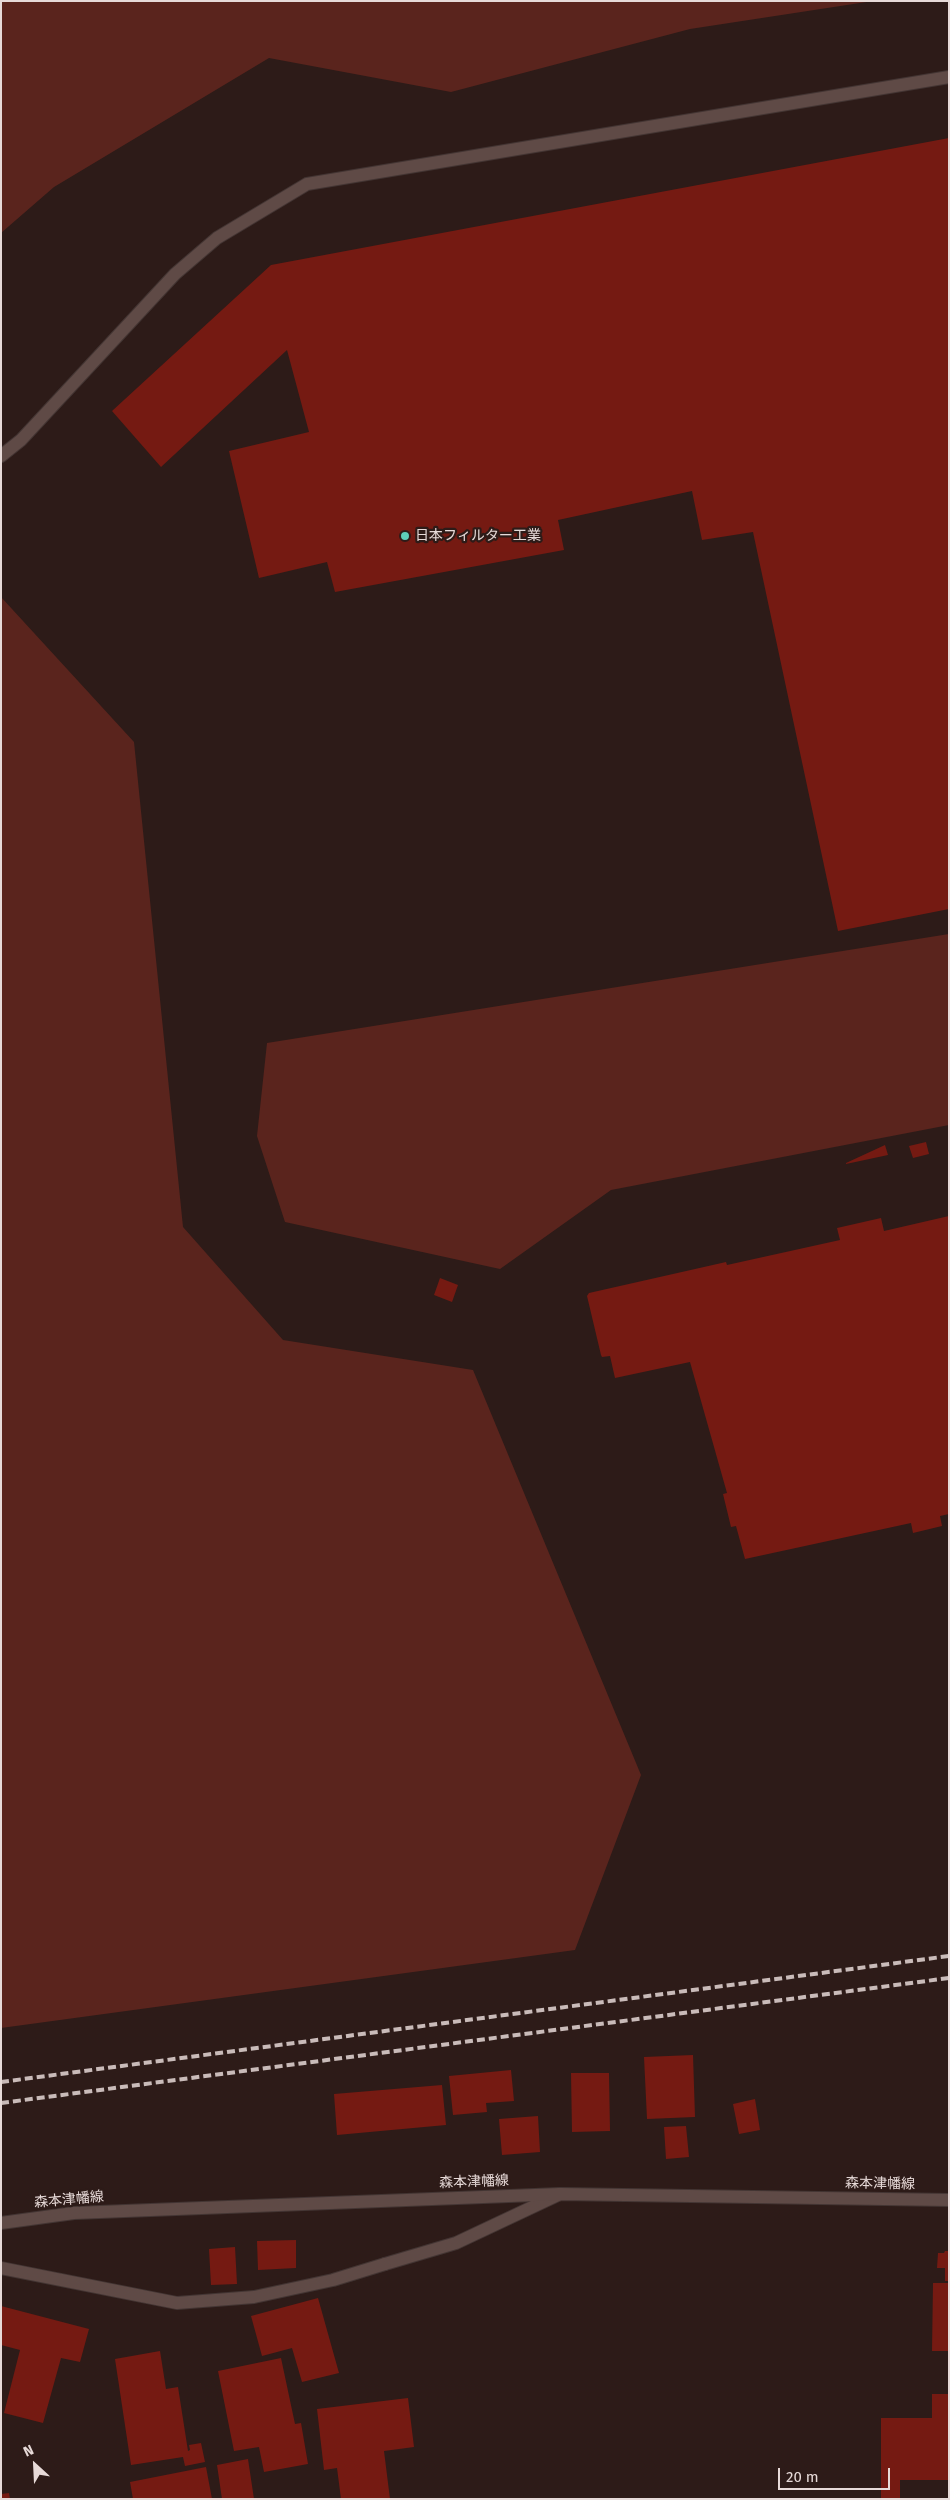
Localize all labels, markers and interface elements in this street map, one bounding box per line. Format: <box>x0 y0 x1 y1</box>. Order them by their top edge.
place label: 日本フィルター工業 <box>415 528 541 544</box>
marker: 日本フィルター工業 <box>399 530 411 542</box>
street label: 森本津幡線 <box>439 2172 509 2192</box>
street label: 森本津幡線 <box>845 2175 915 2193</box>
street label: 森本津幡線 <box>33 2189 105 2211</box>
north arrow <box>10 2440 60 2490</box>
text: N <box>21 2441 36 2461</box>
scale bar <box>780 2458 892 2490</box>
text: 20 m <box>786 2468 819 2486</box>

